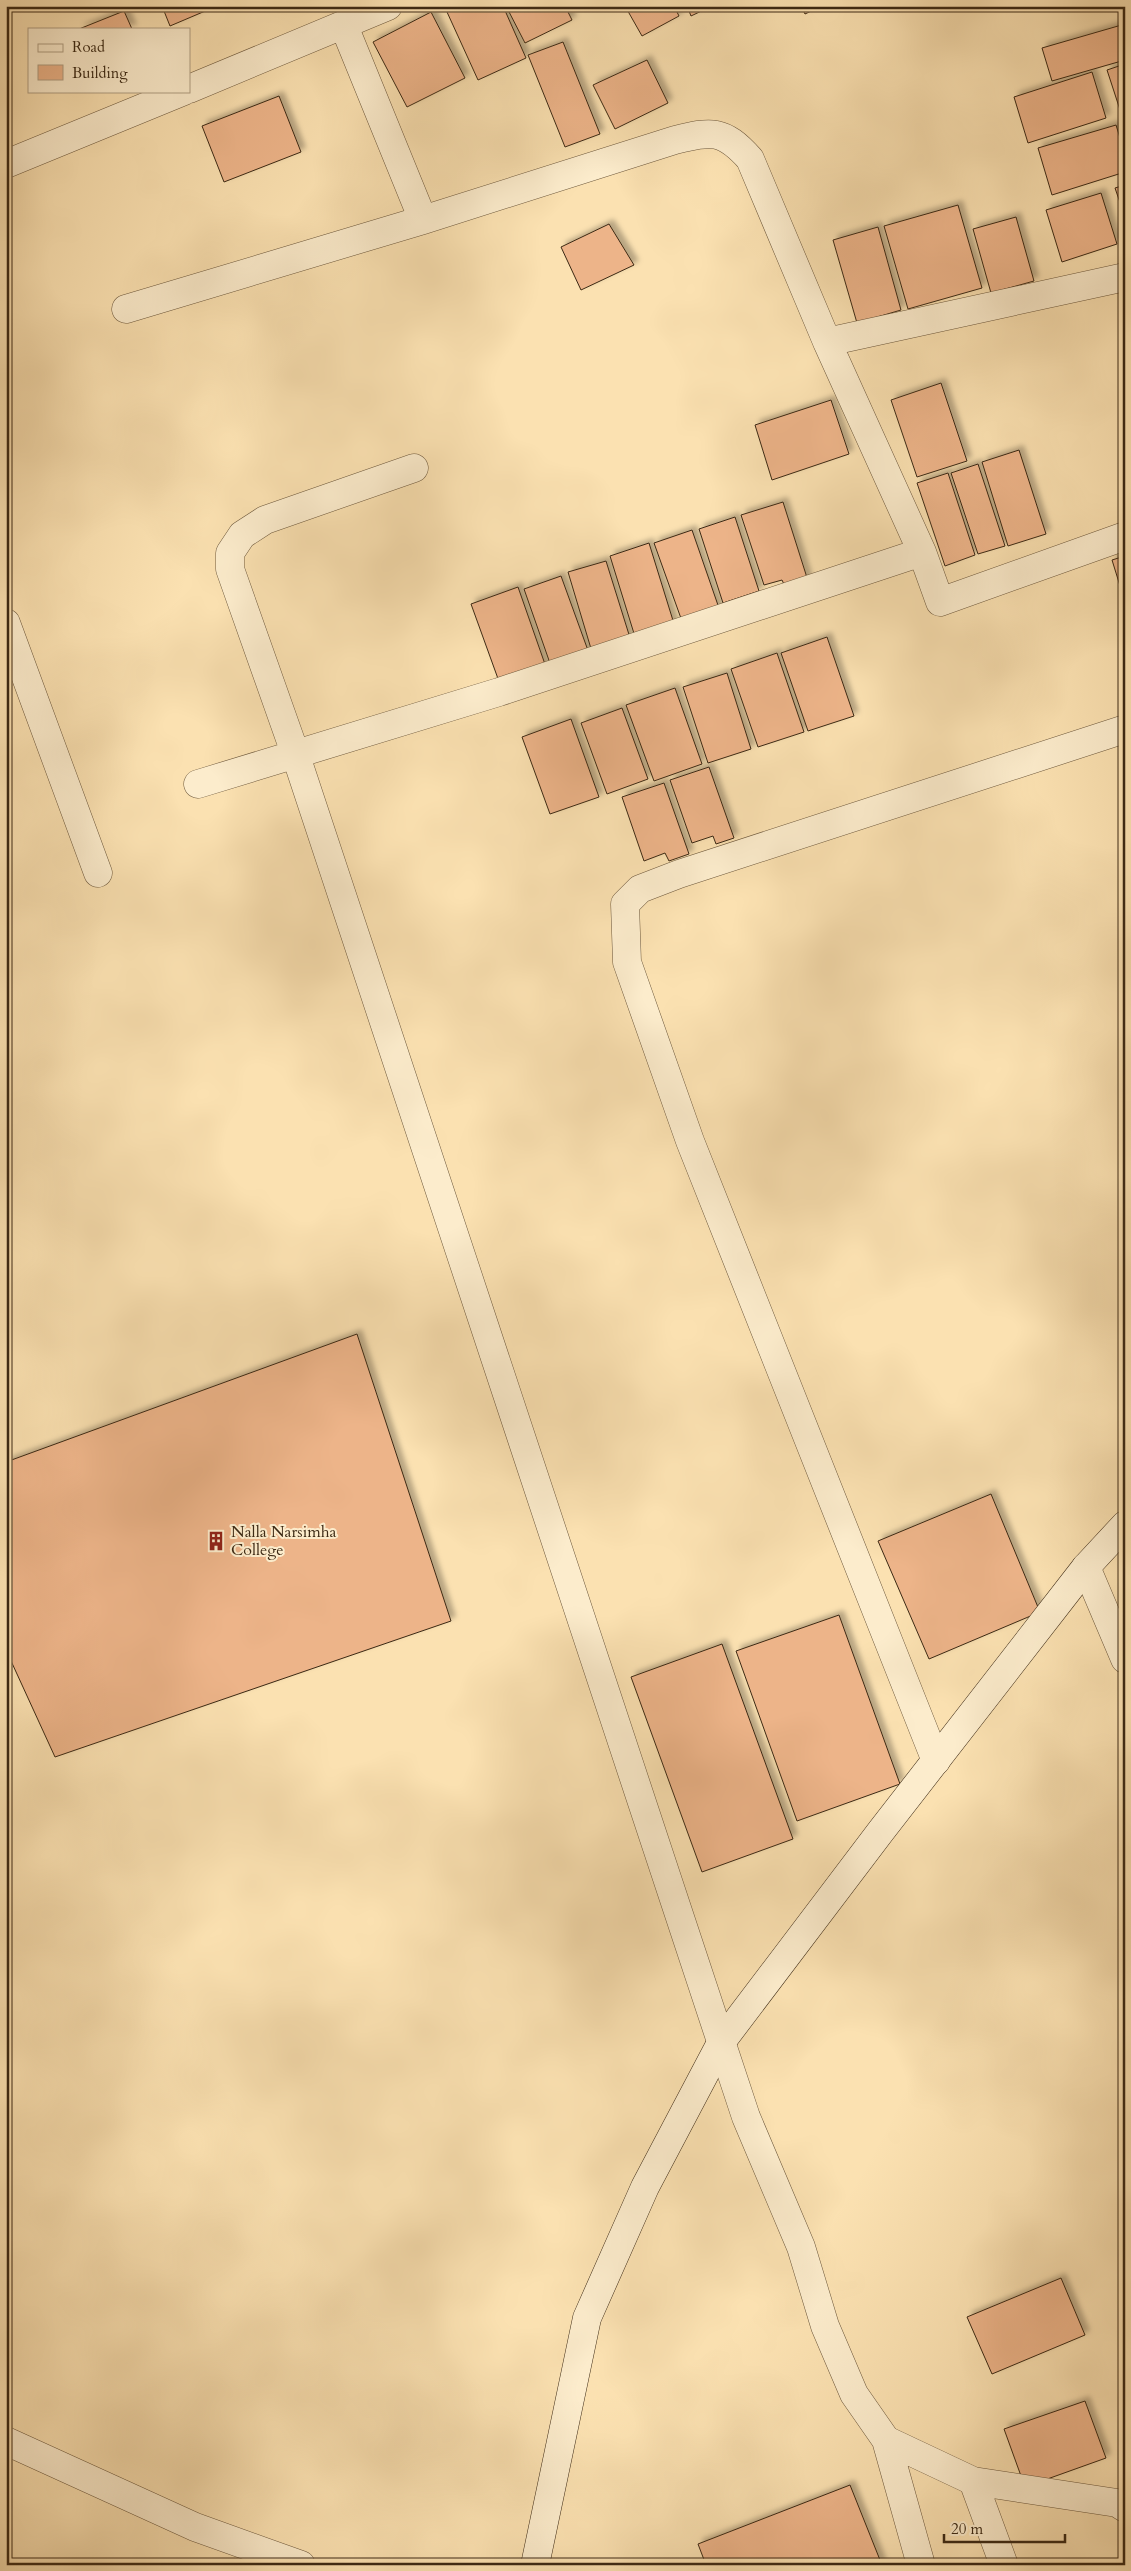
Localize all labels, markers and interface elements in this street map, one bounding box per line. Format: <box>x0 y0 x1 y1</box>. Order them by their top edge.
legend <box>28 28 190 92</box>
text: Road <box>72 37 105 57</box>
text: Building <box>72 63 128 83</box>
place label: Nalla Narsimha College <box>231 1521 336 1561</box>
building icon: Nalla Narsimha College <box>205 1530 227 1552</box>
scale bar <box>944 2511 1065 2543</box>
text: 20 m <box>951 2519 983 2539</box>

